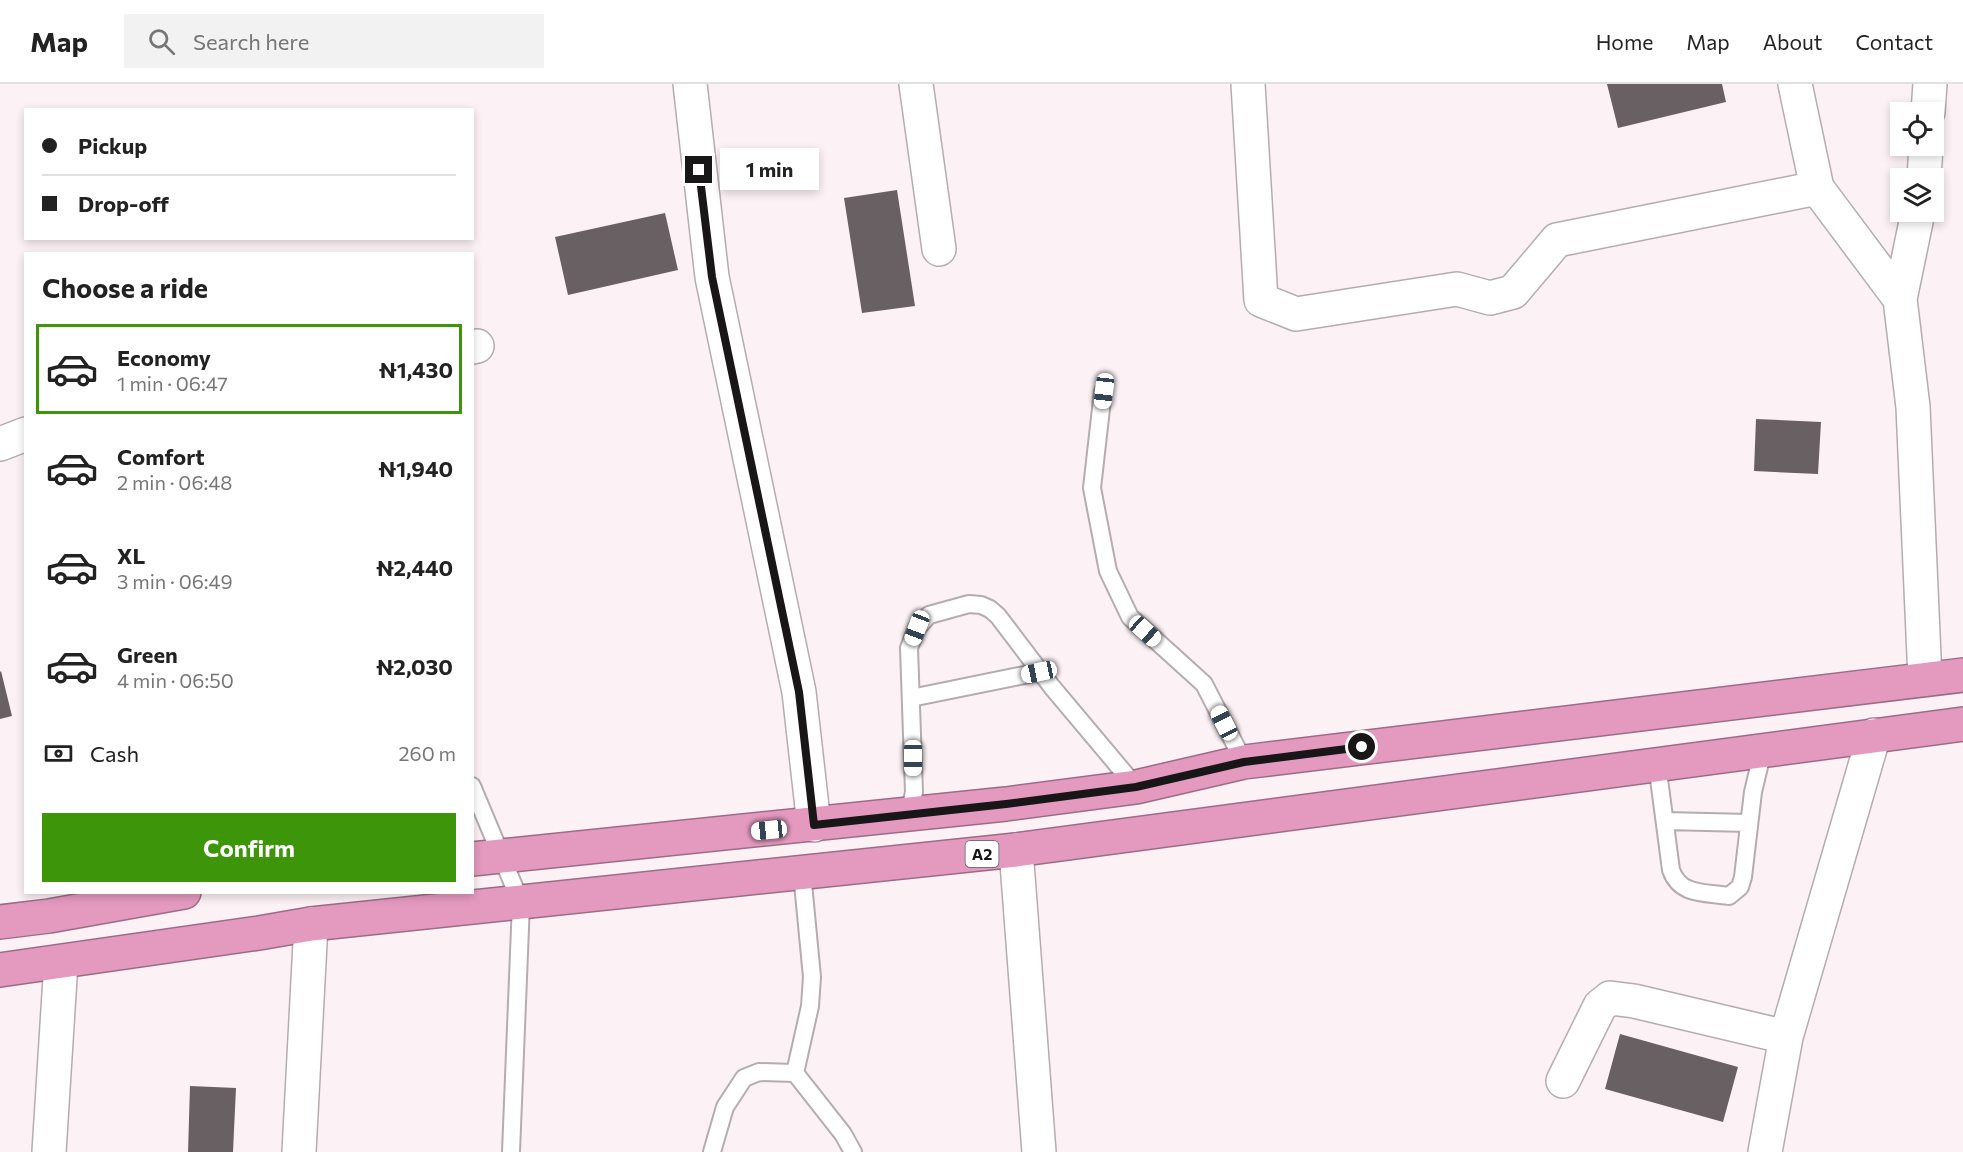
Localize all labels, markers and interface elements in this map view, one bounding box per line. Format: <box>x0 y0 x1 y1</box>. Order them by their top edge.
search box <box>124 14 544 68</box>
text: Map <box>30 24 88 58</box>
icon: search <box>145 25 178 58</box>
text: Search here <box>193 28 309 55</box>
text: Home <box>1596 29 1653 54</box>
text: Map <box>1686 29 1730 54</box>
text: About <box>1763 29 1822 54</box>
text: Contact <box>1855 29 1933 54</box>
map controls <box>1890 102 1944 222</box>
button: locate <box>1890 102 1944 156</box>
text: Pickup <box>78 132 147 159</box>
callout: 1 min <box>720 149 819 191</box>
route end <box>685 156 712 183</box>
text: 1 min <box>746 157 793 181</box>
button: layers <box>1890 168 1944 222</box>
text: Drop-off <box>78 190 169 217</box>
text: Choose a ride <box>42 271 208 304</box>
icon: car <box>45 342 99 396</box>
text: Economy <box>117 344 211 371</box>
text: ₦1,430 <box>379 356 453 383</box>
text: 1 min · 06:47 <box>117 371 228 395</box>
car <box>1093 372 1115 410</box>
icon: car <box>45 441 99 495</box>
text: Comfort <box>117 443 205 470</box>
text: ₦1,940 <box>378 455 453 482</box>
text: 2 min · 06:48 <box>117 470 232 494</box>
icon: car <box>45 540 99 594</box>
text: XL <box>117 542 145 569</box>
text: ₦2,440 <box>376 554 453 581</box>
text: 3 min · 06:49 <box>117 569 233 593</box>
car <box>902 608 932 648</box>
car <box>1126 612 1164 650</box>
icon: car <box>45 639 99 693</box>
text: Green <box>117 641 178 668</box>
text: ₦2,030 <box>376 653 453 680</box>
car <box>1020 659 1058 685</box>
text: 4 min · 06:50 <box>117 668 234 692</box>
car <box>1208 703 1240 743</box>
route start <box>1348 733 1375 760</box>
icon: cash <box>42 737 75 770</box>
text: Cash <box>90 740 139 767</box>
car <box>904 740 922 776</box>
text: 260 m <box>398 741 456 765</box>
button: Confirm <box>42 813 456 882</box>
car <box>750 819 788 841</box>
road number: A2 <box>966 841 998 867</box>

